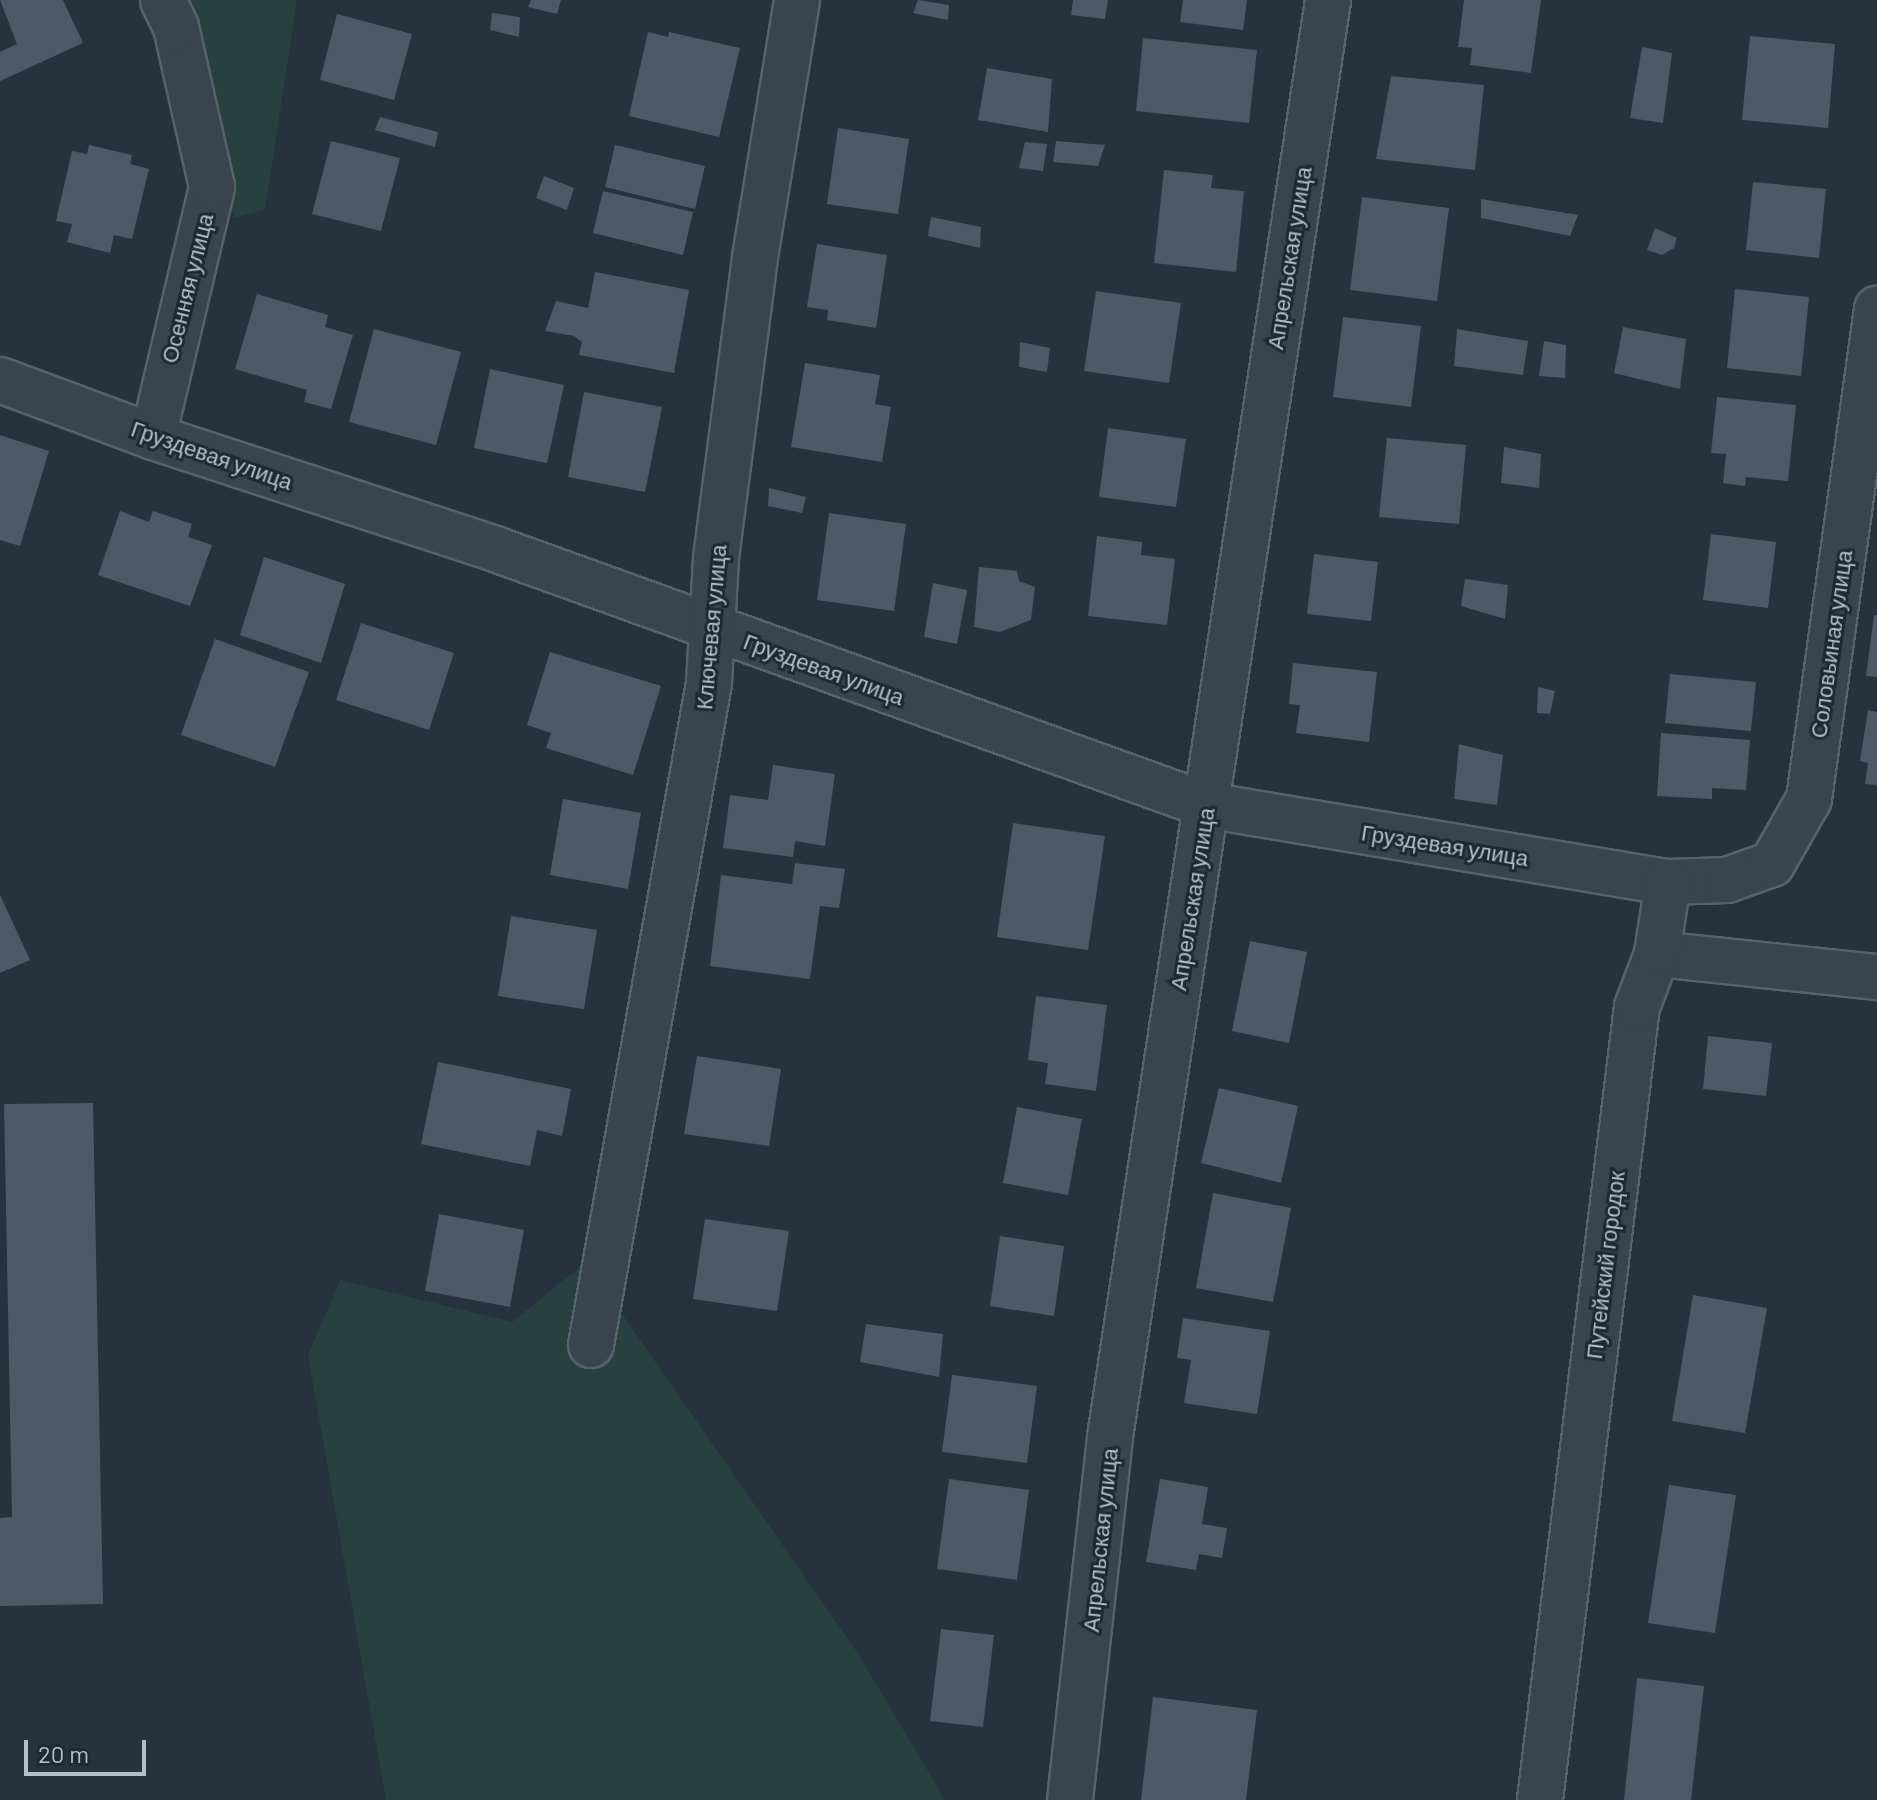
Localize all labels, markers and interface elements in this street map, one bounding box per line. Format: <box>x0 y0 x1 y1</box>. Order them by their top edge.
street label: Апрельская улица <box>1262 165 1316 351</box>
street label: Осенняя улица <box>156 210 218 366</box>
street label: Груздевая улица <box>128 415 296 495</box>
street label: Ключевая улица <box>691 543 731 711</box>
street label: Соловьиная улица <box>1805 548 1857 740</box>
street label: Груздевая улица <box>740 628 908 710</box>
street label: Апрельская улица <box>1165 806 1219 992</box>
street label: Груздевая улица <box>1360 819 1530 871</box>
street label: Путейский городок <box>1580 1169 1630 1361</box>
street label: Апрельская улица <box>1077 1447 1123 1633</box>
scale bar <box>28 1724 150 1774</box>
text: 20 m <box>38 1739 89 1768</box>

